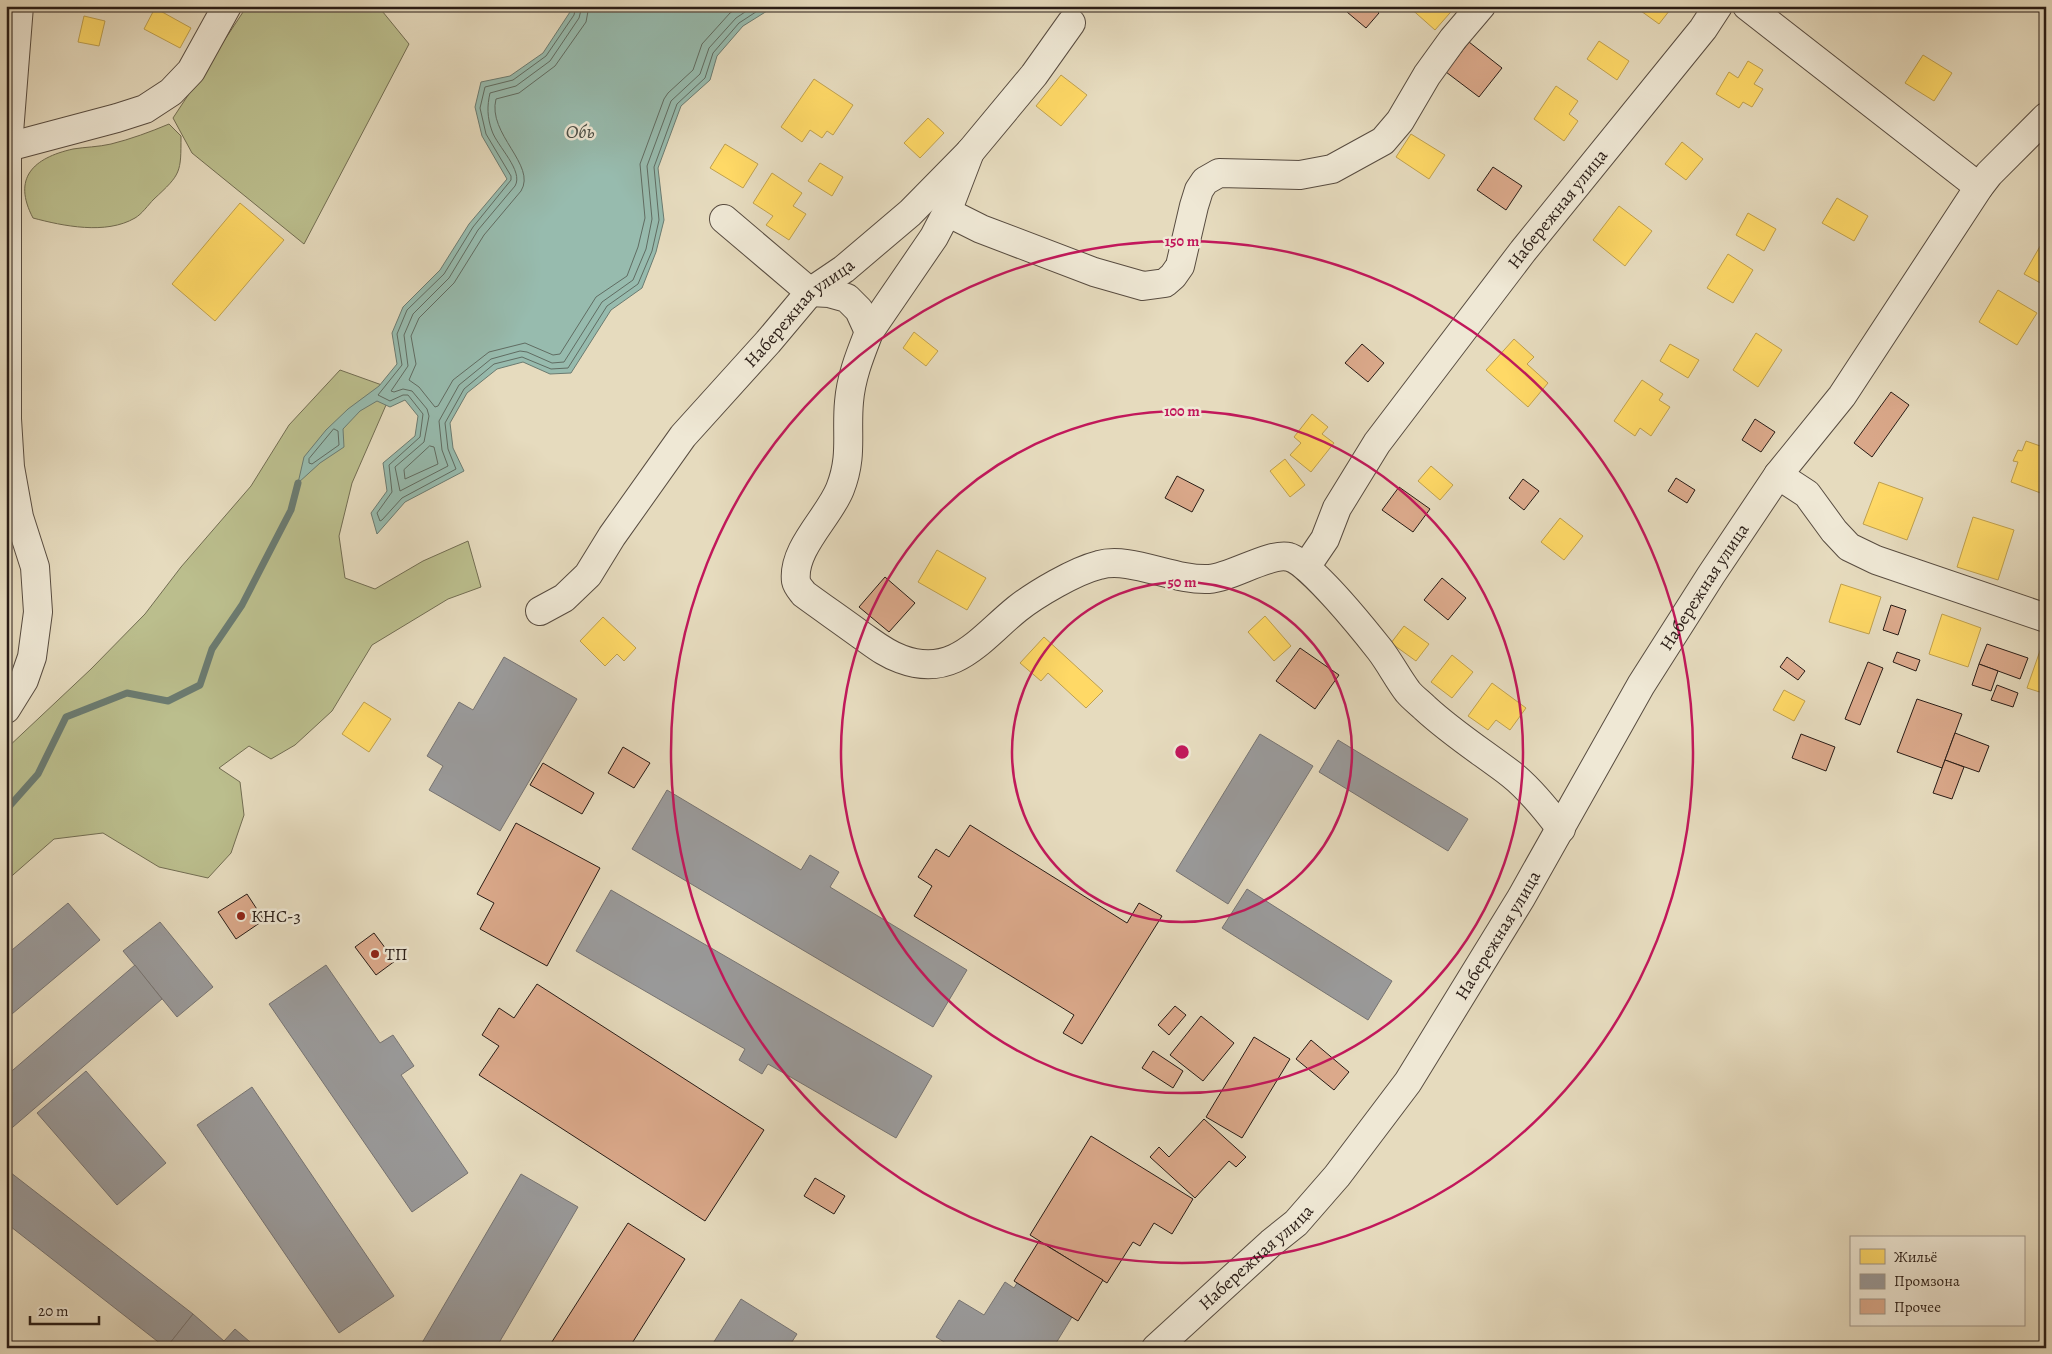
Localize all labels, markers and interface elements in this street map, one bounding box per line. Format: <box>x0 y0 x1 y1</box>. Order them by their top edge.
water label: Обь <box>566 119 594 145</box>
street label: Набережная улица <box>1502 144 1613 274</box>
text: 150 m <box>1165 231 1200 251</box>
street label: Набережная улица <box>739 253 860 373</box>
text: 100 m <box>1164 401 1200 421</box>
street label: Набережная улица <box>1654 518 1755 655</box>
text: 50 m <box>1167 572 1197 592</box>
centre of rings <box>1173 743 1191 761</box>
street label: Набережная улица <box>1449 866 1546 1004</box>
place label: КНС-3 <box>251 904 301 928</box>
marker: КНС-3 <box>235 910 247 922</box>
place label: ТП <box>385 942 408 966</box>
marker: ТП <box>369 948 381 960</box>
street label: Набережная улица <box>1193 1199 1319 1315</box>
legend <box>1850 1236 2024 1326</box>
text: Жильё <box>1894 1247 1937 1267</box>
text: Промзона <box>1894 1271 1960 1291</box>
scale bar <box>30 1294 99 1326</box>
text: Прочее <box>1894 1297 1941 1317</box>
text: 20 m <box>38 1301 69 1321</box>

